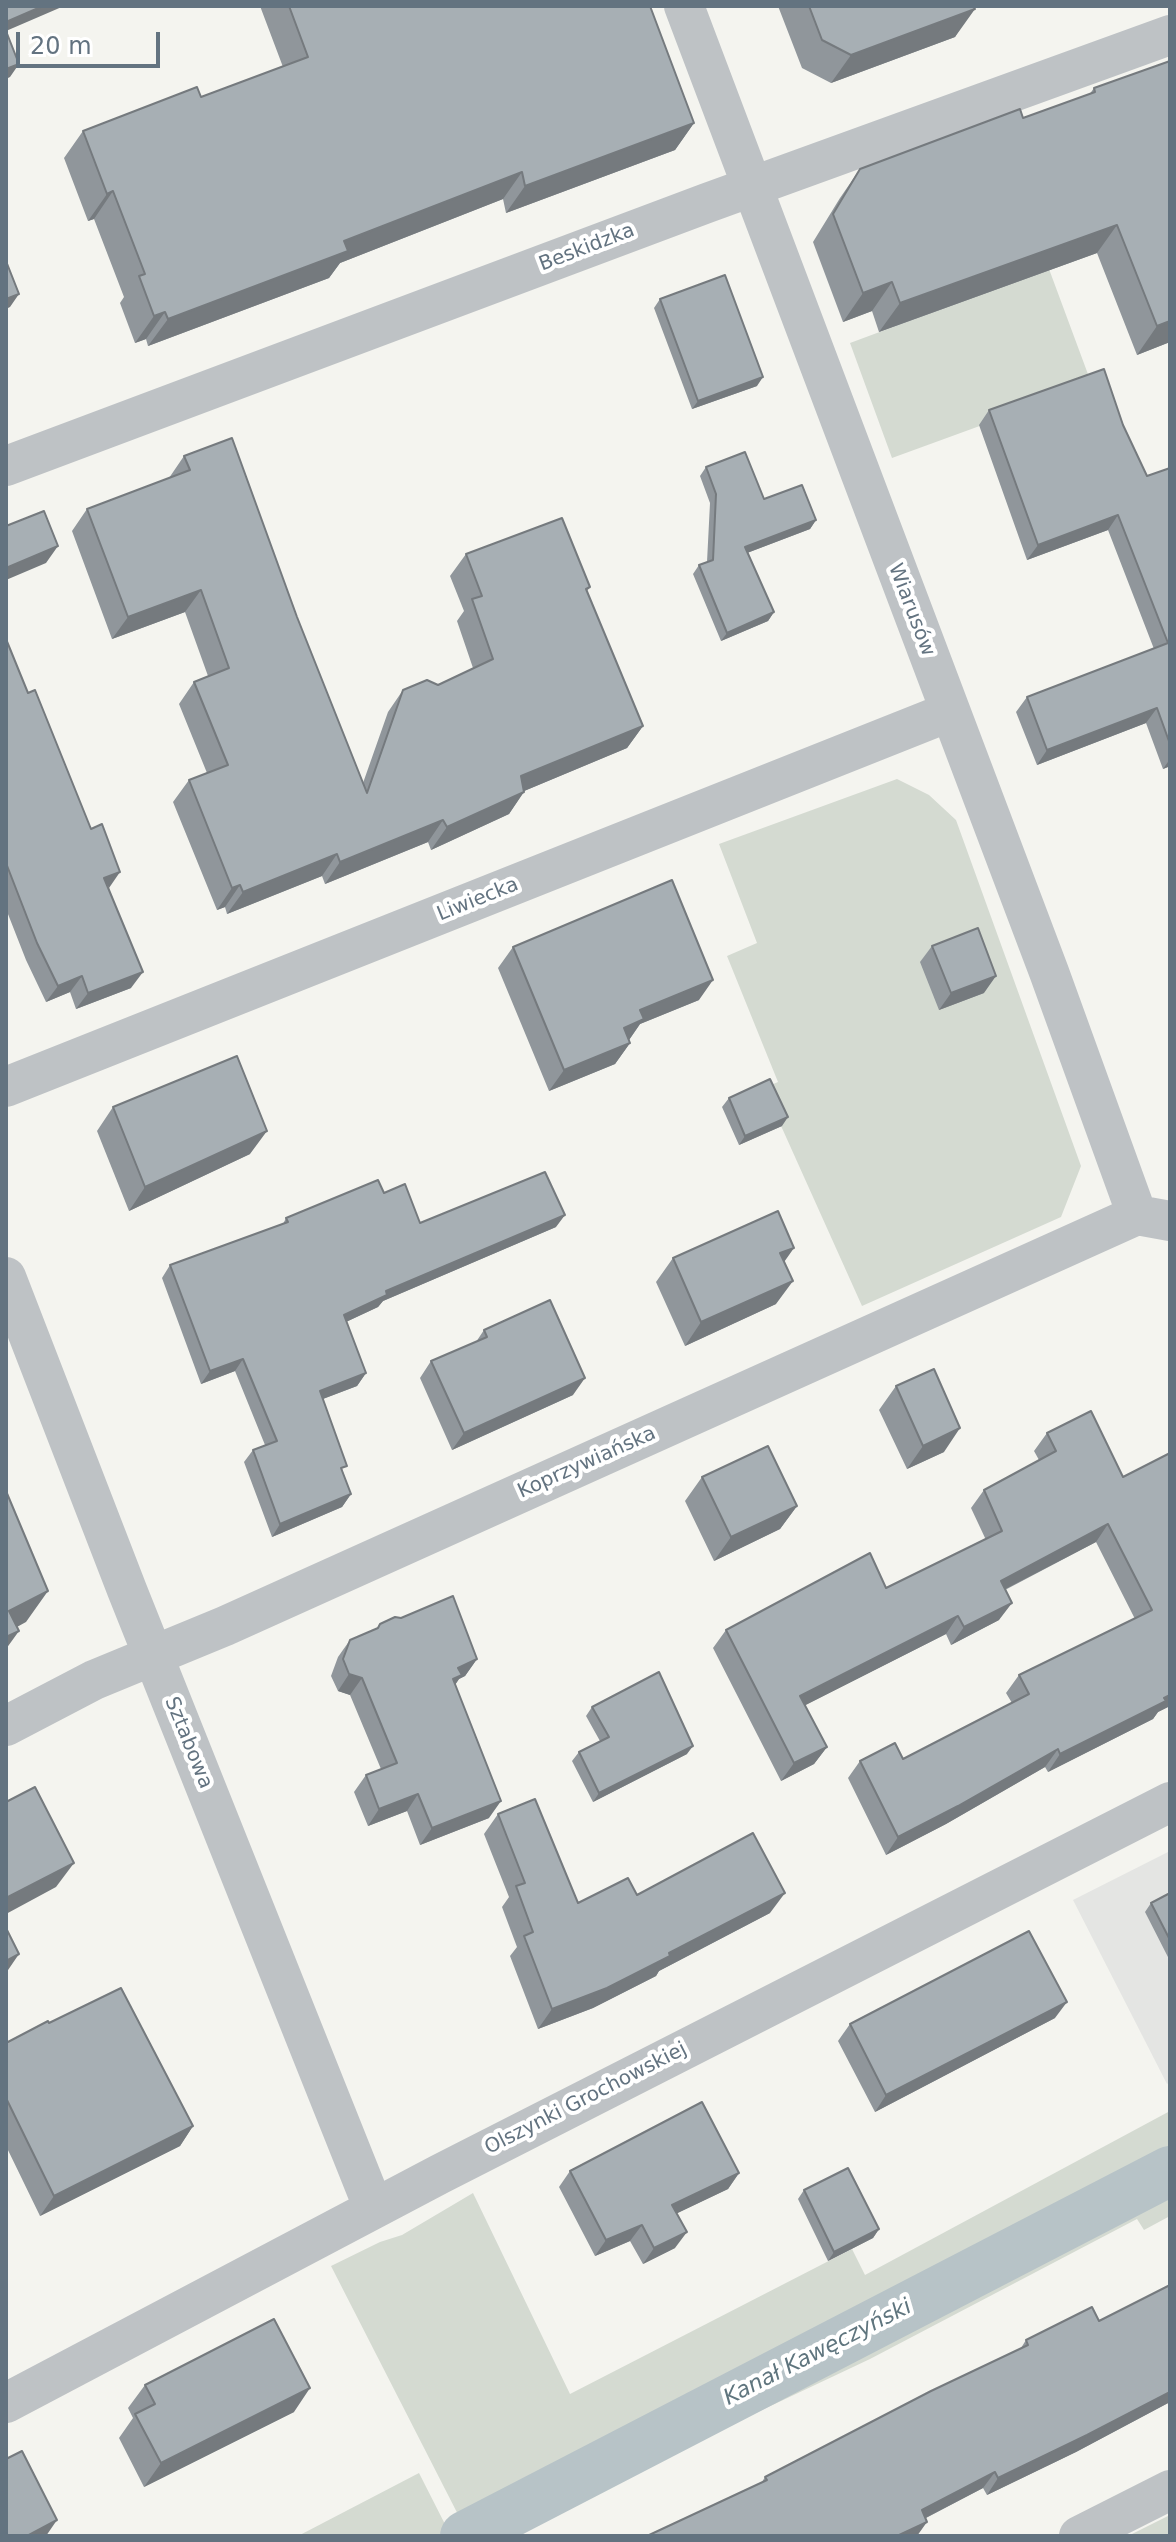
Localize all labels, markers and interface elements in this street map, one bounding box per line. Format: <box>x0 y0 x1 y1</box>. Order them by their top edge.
scale bar <box>20 16 164 66</box>
text: 20 m <box>30 32 92 60</box>
street label: Beskidzka <box>536 219 638 277</box>
street label: Wiarusów <box>882 560 940 660</box>
street label: Liwiecka <box>434 873 522 927</box>
street label: Koprzywiańska <box>514 1422 660 1504</box>
street label: Sztabowa <box>159 1694 217 1792</box>
street label: Olszynki Grochowskiej <box>481 2038 691 2160</box>
water label: Kanał Kawęczyński <box>720 2294 916 2412</box>

